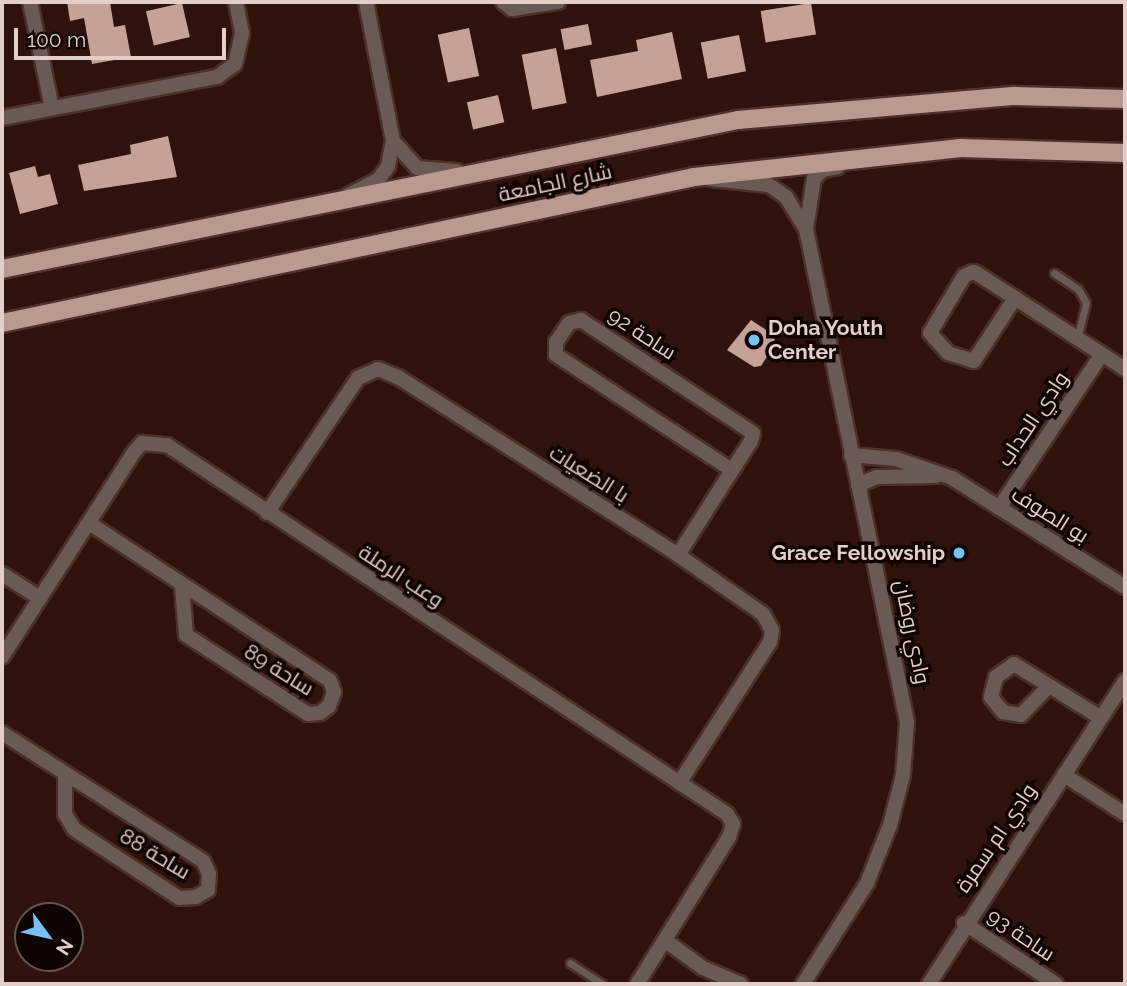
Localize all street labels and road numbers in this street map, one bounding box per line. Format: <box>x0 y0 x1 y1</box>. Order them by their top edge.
street label: شارع الجامعة <box>496 159 614 207</box>
street label: ساحة 92 <box>603 303 681 365</box>
street label: وادي الحداب <box>992 367 1074 471</box>
street label: با الضعيات <box>545 440 633 508</box>
street label: بو الصوف <box>1007 481 1093 549</box>
street label: وعب الرملة <box>354 539 448 613</box>
street label: وادي روضان <box>889 578 935 686</box>
street label: ساحة 89 <box>239 639 319 701</box>
street label: وادي ام سمرة <box>950 779 1042 897</box>
street label: ساحة 88 <box>115 823 195 885</box>
street label: ساحة 93 <box>982 903 1060 967</box>

